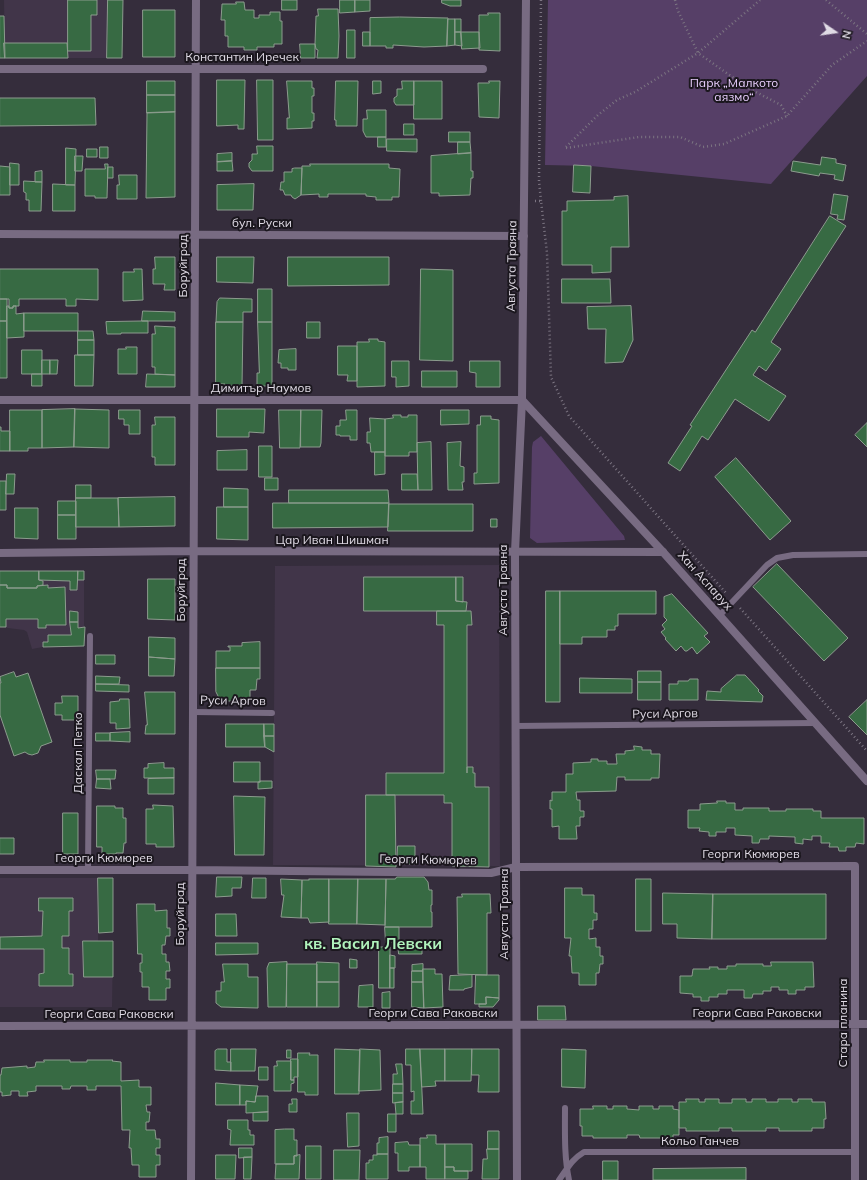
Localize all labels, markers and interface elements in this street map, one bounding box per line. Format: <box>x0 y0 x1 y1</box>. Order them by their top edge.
north arrow <box>815 12 855 52</box>
text: N <box>839 29 854 40</box>
street label: Константин Иречек <box>185 50 299 64</box>
park label: Парк „Малкото аязмо“ <box>690 76 778 104</box>
street label: бул. Руски <box>232 216 292 230</box>
street label: Августа Траяна <box>504 220 520 312</box>
street label: Боруйград <box>176 234 190 298</box>
street label: Димитър Наумов <box>211 381 311 395</box>
street label: Цар Иван Шишман <box>275 533 389 547</box>
street label: Августа Траяна <box>496 544 510 636</box>
street label: Хан Аспарух <box>675 548 735 614</box>
street label: Боруйград <box>174 558 188 622</box>
street label: Руси Аргов <box>200 693 266 709</box>
street label: Руси Аргов <box>632 706 698 722</box>
street label: Даскал Петко <box>71 712 85 794</box>
street label: Георги Кюмюрев <box>702 847 800 861</box>
street label: Георги Кюмюрев <box>55 851 153 865</box>
street label: Георги Кюмюрев <box>379 852 477 868</box>
street label: Августа Траяна <box>497 868 511 960</box>
street label: Боруйград <box>173 882 187 946</box>
district label: кв. Васил Левски <box>304 934 442 954</box>
street label: Стара планина <box>836 978 850 1068</box>
street label: Георги Сава Раковски <box>368 1006 498 1020</box>
street label: Георги Сава Раковски <box>692 1006 822 1020</box>
street label: Георги Сава Раковски <box>44 1007 174 1021</box>
street label: Кольо Ганчев <box>661 1134 739 1148</box>

